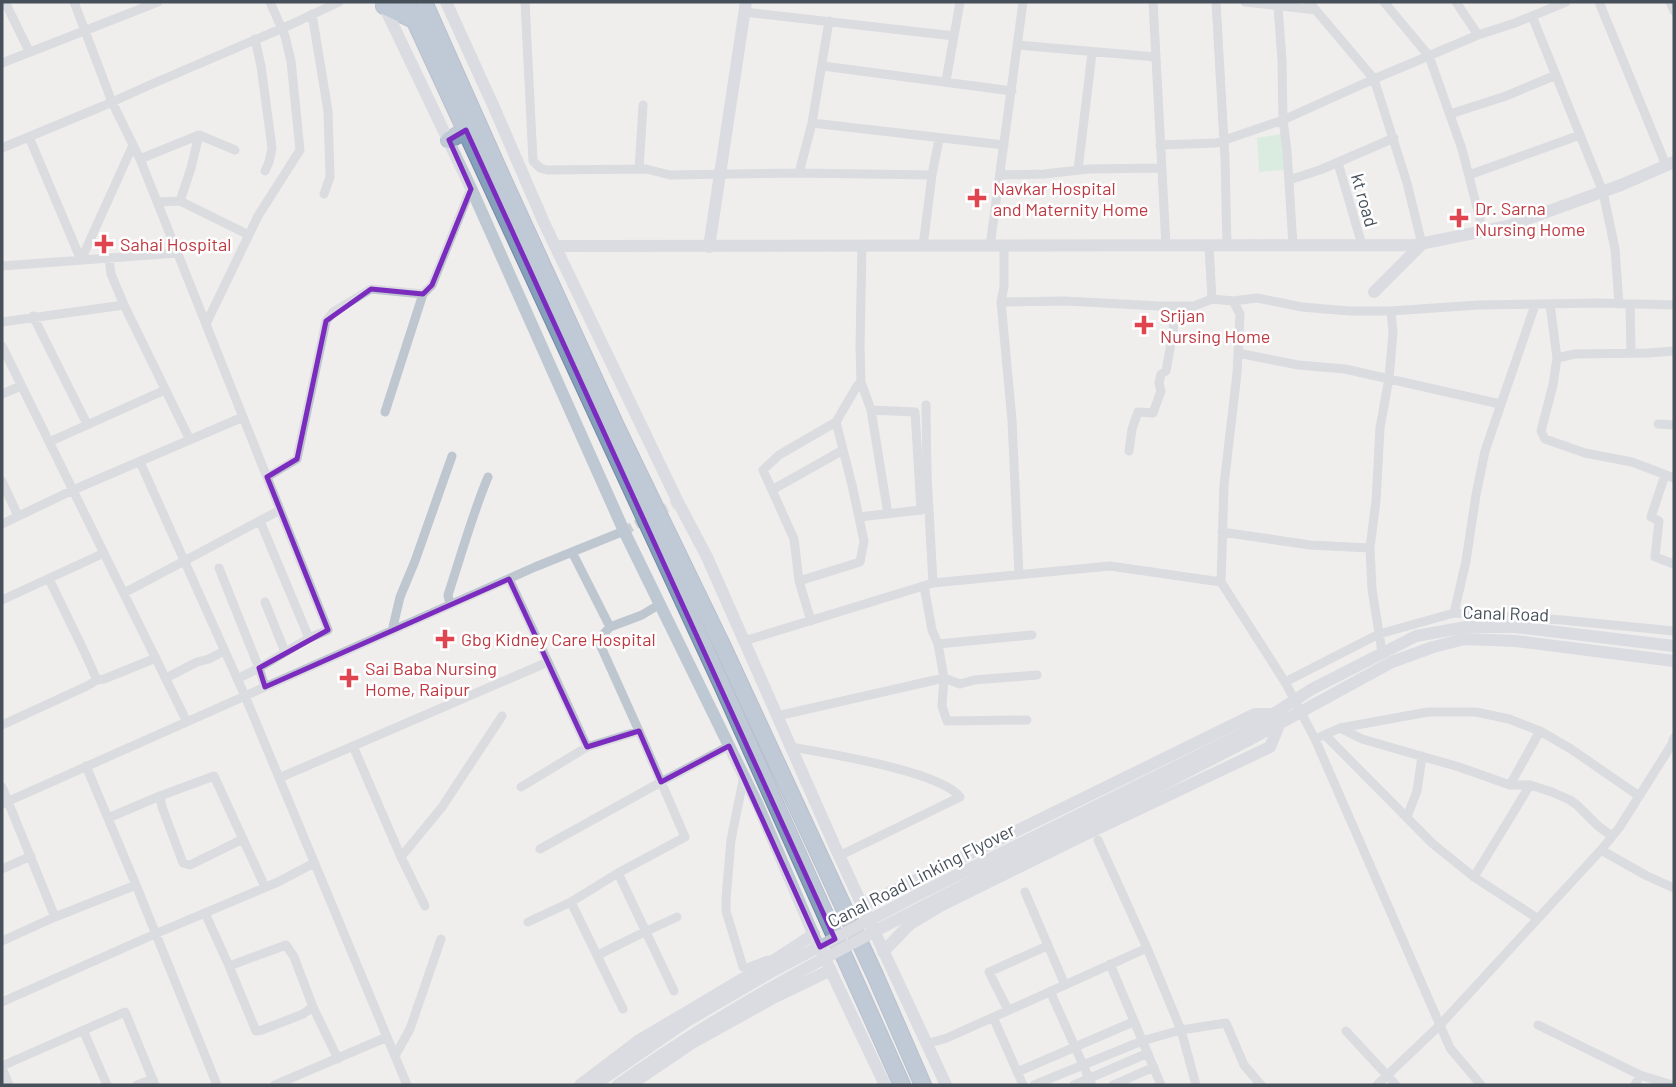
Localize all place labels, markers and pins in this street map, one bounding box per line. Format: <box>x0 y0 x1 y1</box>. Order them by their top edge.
place label: Navkar Hospital and Maternity Home <box>993 177 1148 220</box>
marker: Navkar Hospital and Maternity Home <box>967 188 987 208</box>
place label: Dr. Sarna Nursing Home <box>1475 197 1585 240</box>
marker: Dr. Sarna Nursing Home <box>1449 208 1469 228</box>
place label: Sahai Hospital <box>120 233 231 255</box>
marker: Sahai Hospital <box>94 234 114 254</box>
place label: Srijan Nursing Home <box>1160 304 1270 347</box>
marker: Srijan Nursing Home <box>1134 315 1154 335</box>
place label: Gbg Kidney Care Hospital <box>461 628 656 650</box>
marker: Gbg Kidney Care Hospital <box>435 629 455 649</box>
place label: Sai Baba Nursing Home, Raipur <box>365 657 497 700</box>
marker: Sai Baba Nursing Home, Raipur <box>339 668 359 688</box>

